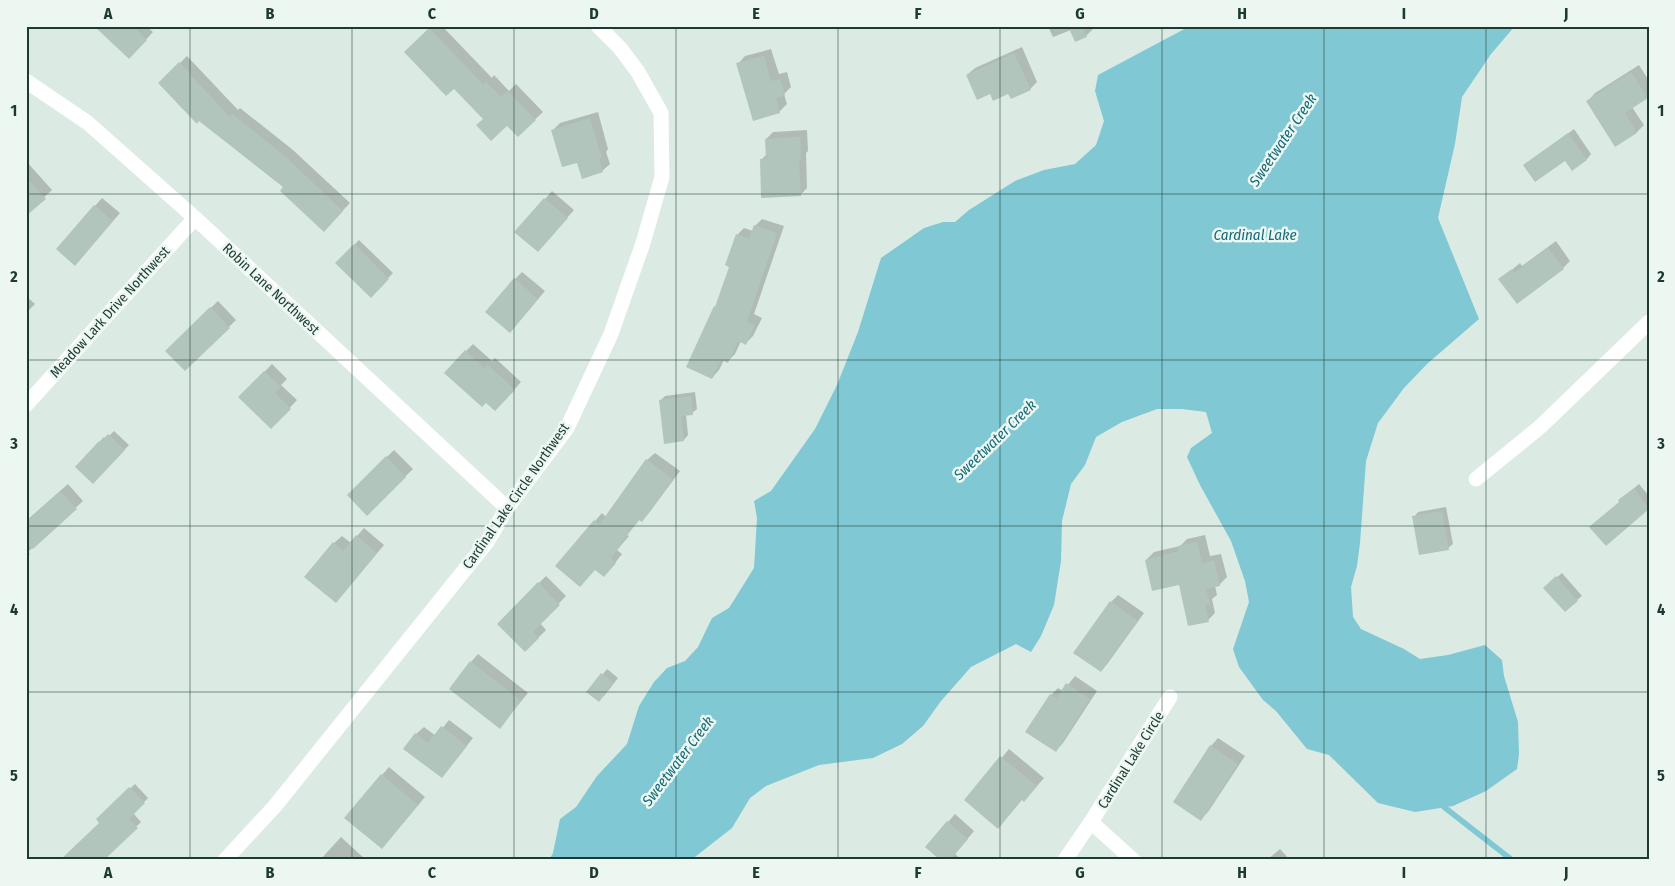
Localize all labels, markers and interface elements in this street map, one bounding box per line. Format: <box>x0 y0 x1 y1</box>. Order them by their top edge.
text: A <box>103 4 113 23</box>
text: B <box>266 4 275 23</box>
text: C <box>428 4 437 23</box>
text: D <box>589 4 599 23</box>
text: E <box>752 4 760 23</box>
text: F <box>914 4 922 23</box>
text: G <box>1075 4 1085 23</box>
text: H <box>1237 4 1247 23</box>
text: I <box>1402 4 1406 23</box>
text: J <box>1563 4 1568 23</box>
water label: Sweetwater Creek <box>1245 90 1321 190</box>
text: 1 <box>11 101 17 120</box>
text: 1 <box>1658 101 1664 120</box>
water label: Cardinal Lake <box>1213 226 1297 244</box>
street label: Robin Lane Northwest <box>219 240 323 339</box>
street label: Meadow Lark Drive Northwest <box>47 243 174 381</box>
text: 2 <box>9 267 18 286</box>
text: 2 <box>1656 267 1665 286</box>
water label: Sweetwater Creek <box>949 396 1040 485</box>
street label: Cardinal Lake Circle Northwest <box>459 419 573 572</box>
text: 3 <box>9 434 18 453</box>
text: 3 <box>1656 434 1665 453</box>
text: 4 <box>10 600 18 619</box>
text: 4 <box>1657 600 1665 619</box>
street label: Cardinal Lake Circle <box>1094 708 1168 812</box>
water label: Sweetwater Creek <box>638 712 718 810</box>
text: 5 <box>10 766 18 785</box>
text: 5 <box>1657 766 1665 785</box>
text: A <box>103 863 113 882</box>
text: B <box>266 863 275 882</box>
text: C <box>428 863 437 882</box>
text: D <box>589 863 599 882</box>
text: E <box>752 863 760 882</box>
text: F <box>914 863 922 882</box>
text: G <box>1075 863 1085 882</box>
text: H <box>1237 863 1247 882</box>
text: I <box>1402 863 1406 882</box>
text: J <box>1563 863 1568 882</box>

